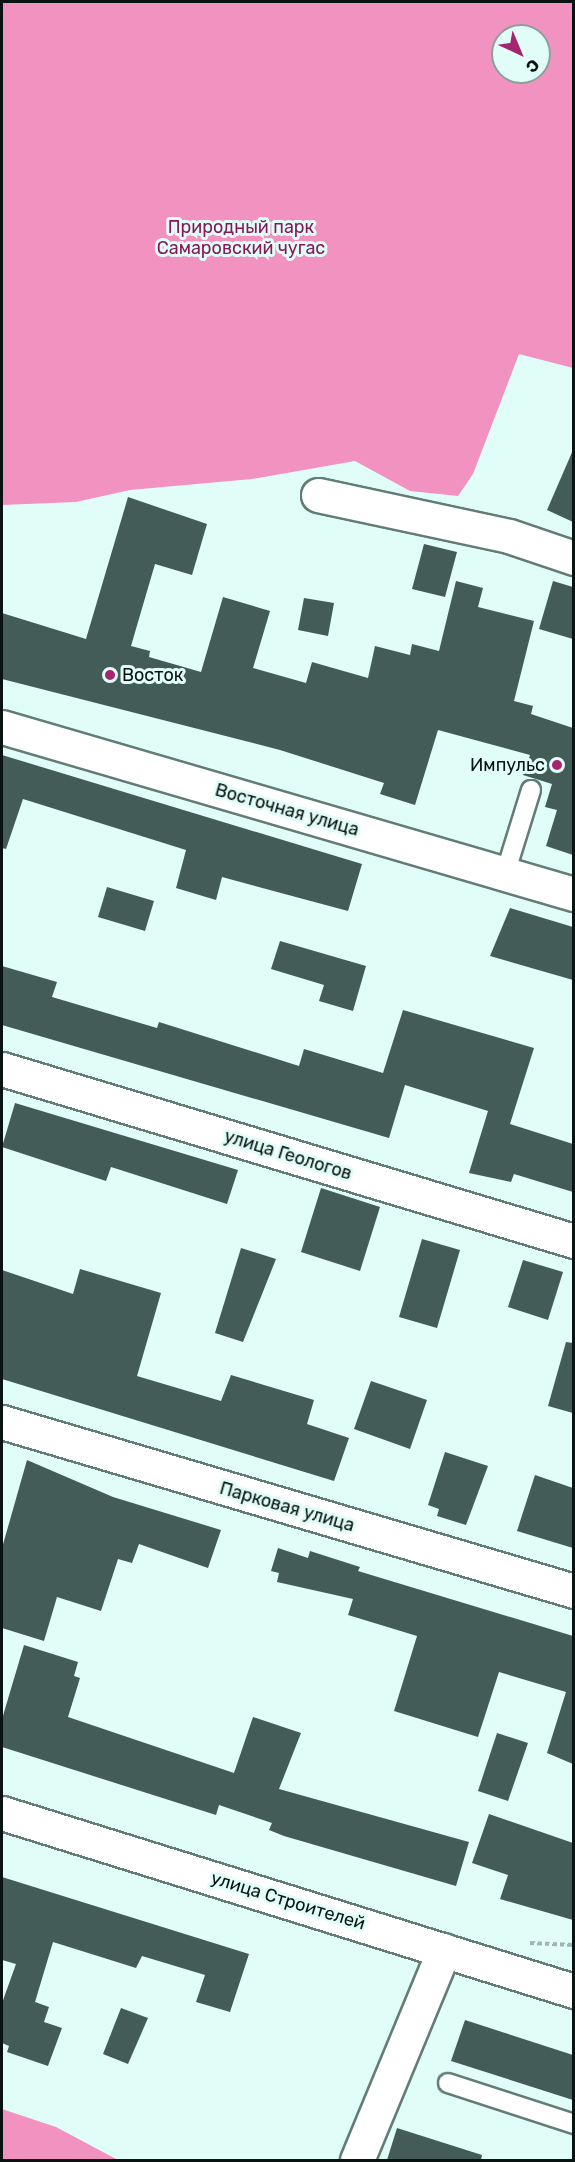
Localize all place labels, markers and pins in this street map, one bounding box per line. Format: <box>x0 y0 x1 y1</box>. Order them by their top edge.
place label: Восток <box>122 664 183 686</box>
marker: Восток <box>103 668 117 682</box>
place label: Импульс <box>470 754 545 776</box>
marker: Импульс <box>550 758 564 772</box>

